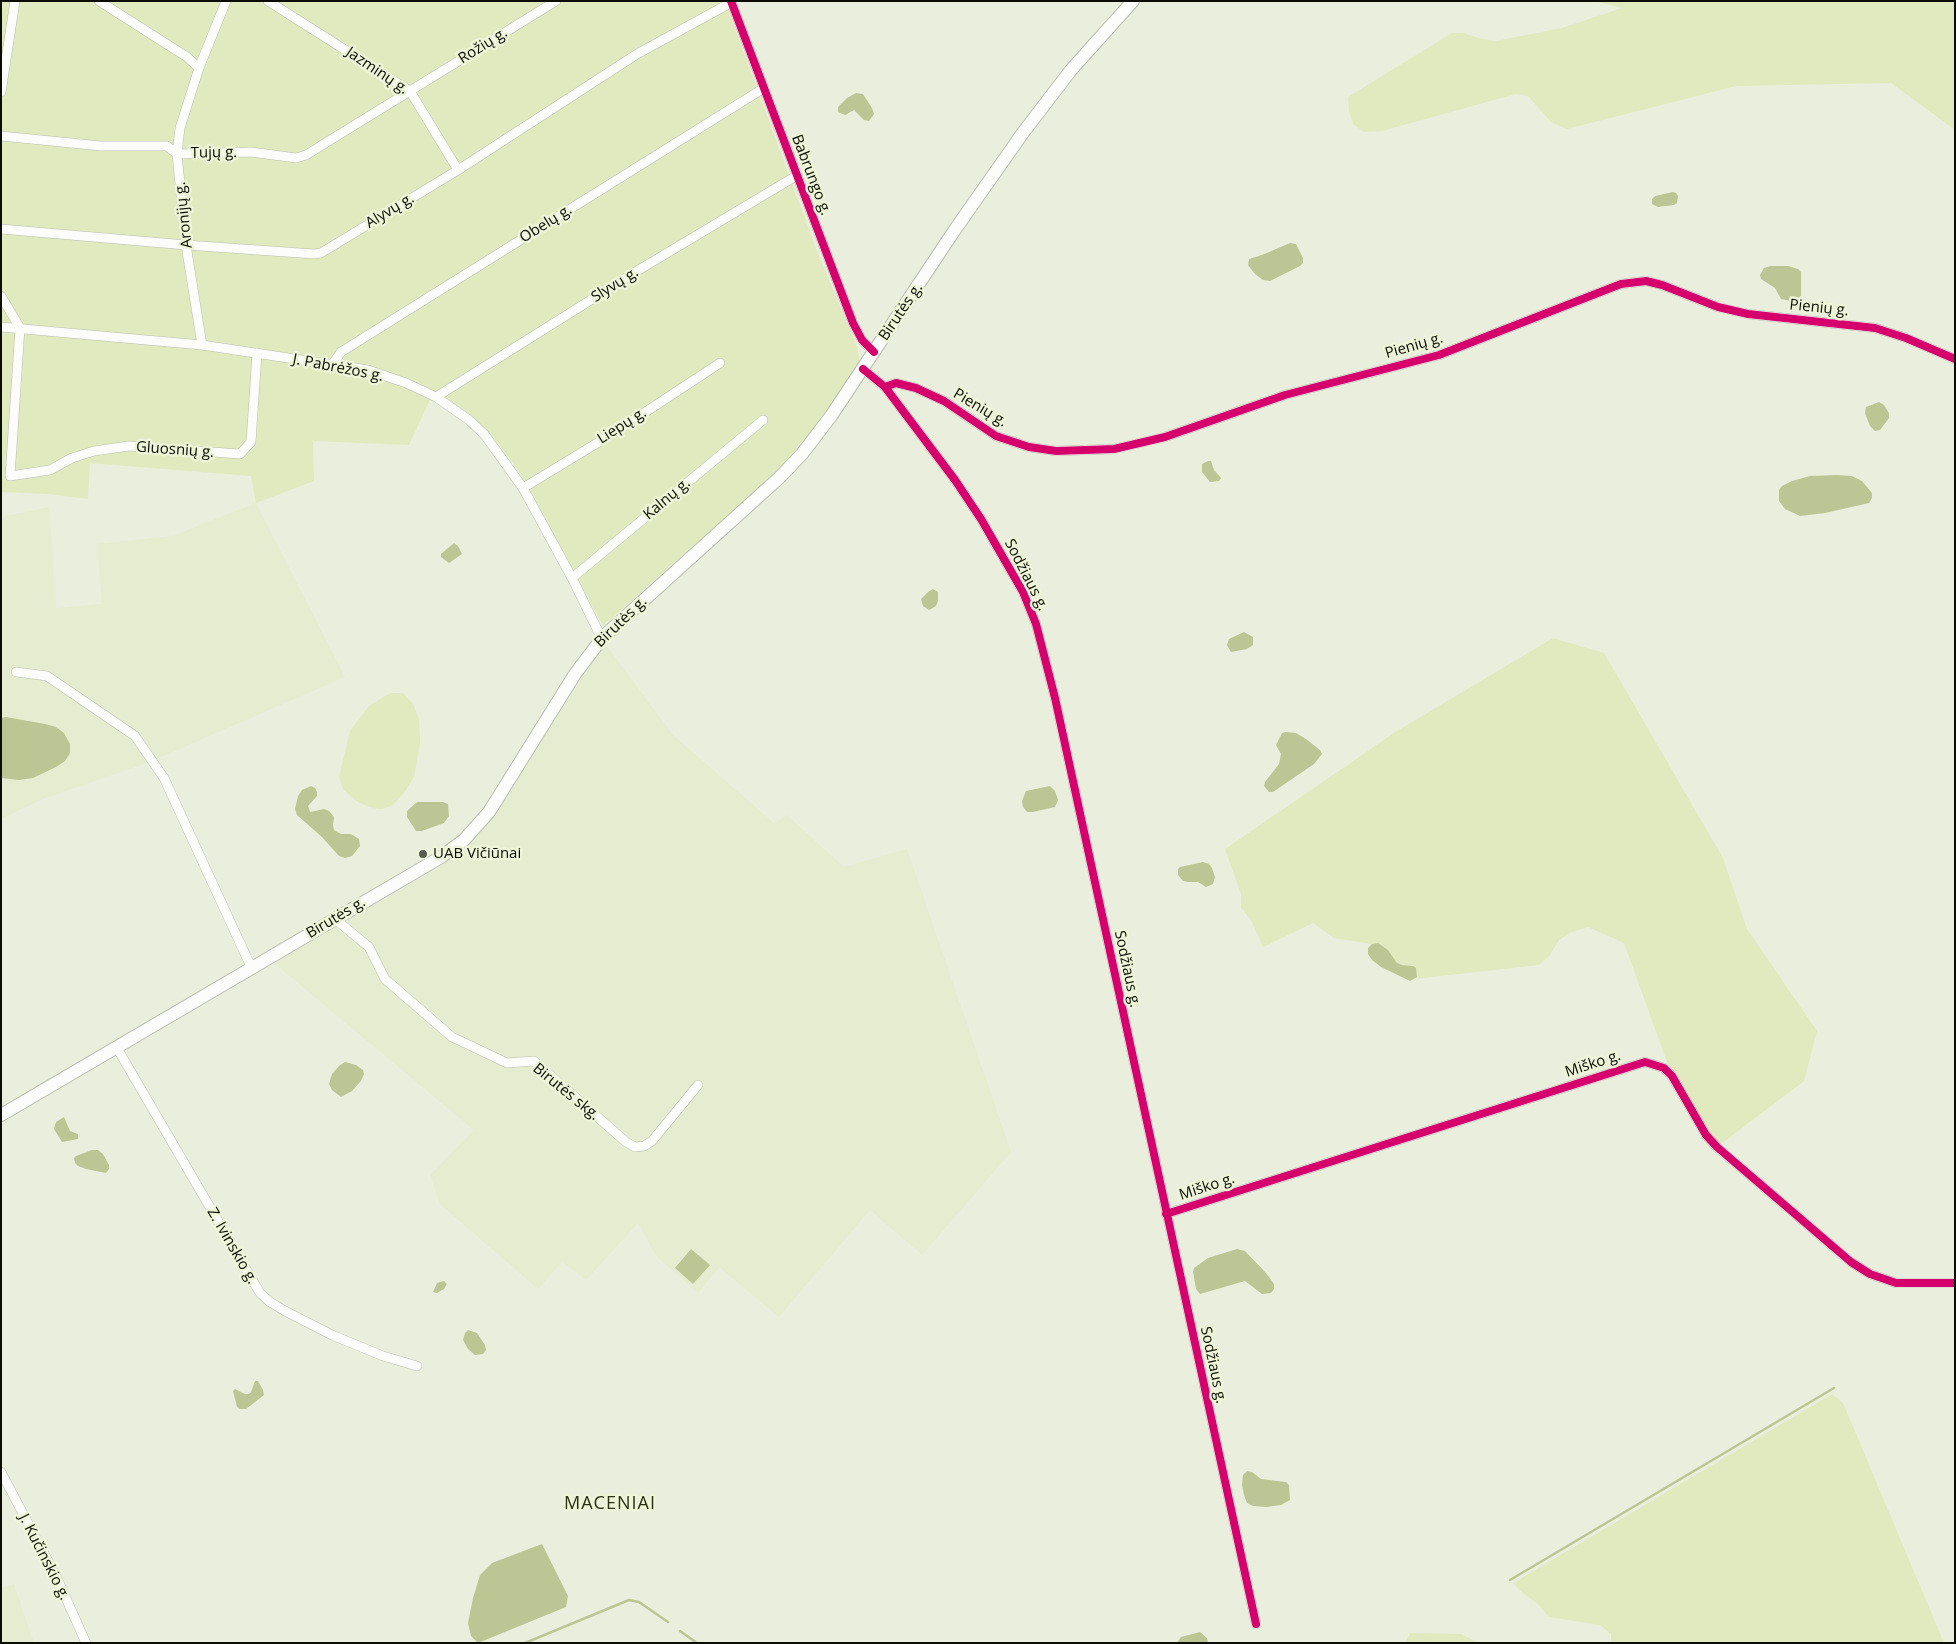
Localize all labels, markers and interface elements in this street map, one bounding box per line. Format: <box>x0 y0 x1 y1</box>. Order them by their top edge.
street label: Rožių g. <box>455 24 511 68</box>
street label: Jazminų g. <box>342 44 412 98</box>
street label: Babrungo g. <box>787 132 835 218</box>
street label: Tujų g. <box>191 144 237 162</box>
street label: Aronijų g. <box>172 181 196 249</box>
street label: Alyvų g. <box>362 190 418 232</box>
street label: Obelų g. <box>517 201 575 247</box>
street label: Slyvų g. <box>588 264 642 306</box>
street label: Birutės g. <box>875 280 927 344</box>
street label: Pienių g. <box>1789 296 1849 320</box>
street label: Pienių g. <box>1383 329 1445 363</box>
street label: J. Pabrėžos g. <box>291 350 385 386</box>
street label: Pienių g. <box>950 385 1010 431</box>
street label: Liepų g. <box>594 404 650 448</box>
street label: Gluosnių g. <box>135 438 215 462</box>
street label: Kalnų g. <box>640 474 694 524</box>
street label: Sodžiaus g. <box>1000 536 1052 614</box>
street label: Birutės g. <box>591 593 651 651</box>
place label: UAB Vičiūnai <box>433 845 521 863</box>
marker: UAB Vičiūnai <box>417 848 429 860</box>
street label: Birutės g. <box>303 893 369 943</box>
street label: Sodžiaus g. <box>1110 929 1144 1009</box>
street label: Miško g. <box>1563 1047 1623 1081</box>
street label: Birutės skg. <box>529 1060 603 1124</box>
street label: Miško g. <box>1177 1170 1237 1204</box>
street label: Z. Ivinskio g. <box>203 1205 261 1287</box>
street label: Sodžiaus g. <box>1196 1325 1230 1405</box>
district label: MACENIAI <box>563 1493 657 1515</box>
street label: J. Kučinskio g. <box>15 1511 73 1603</box>

